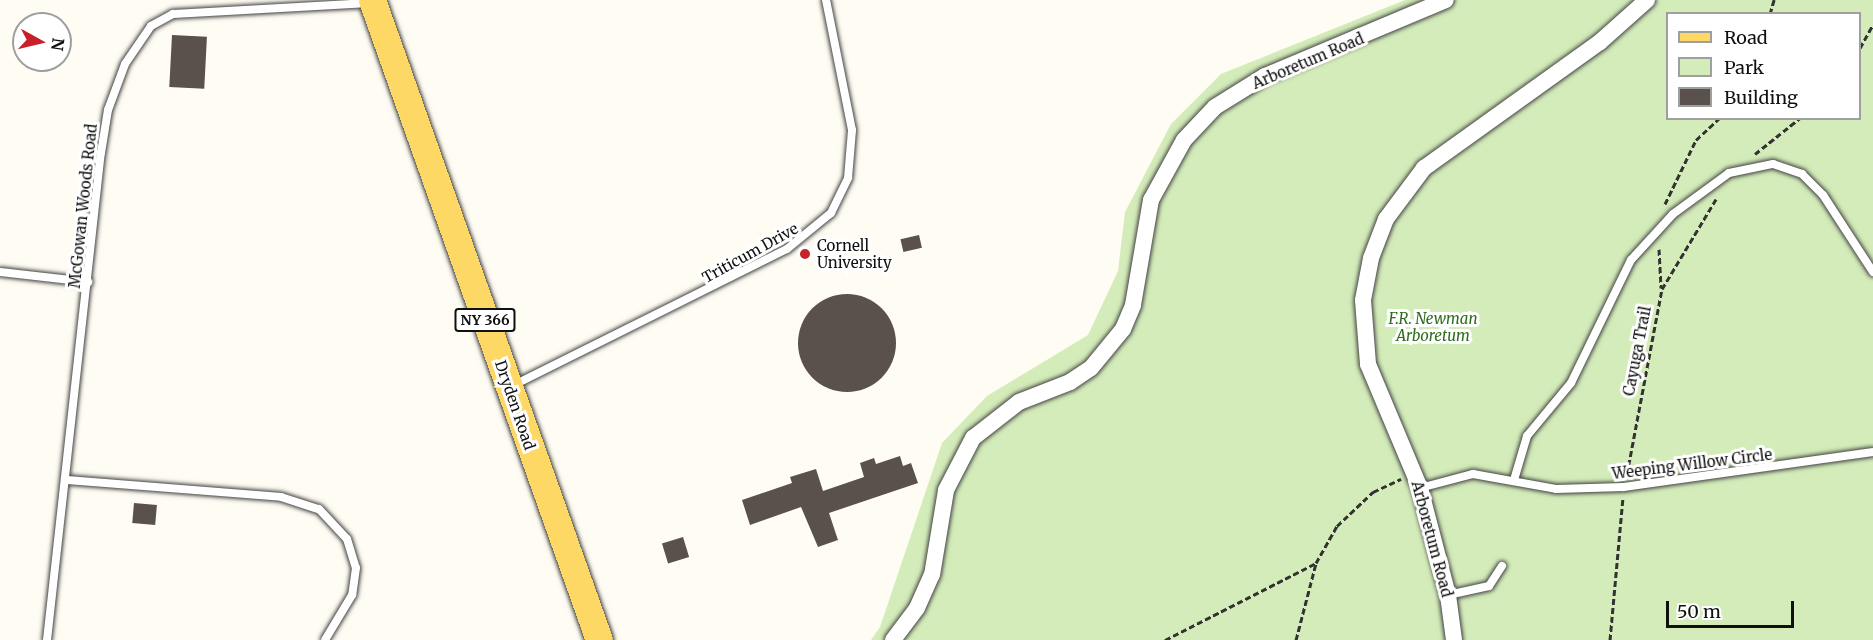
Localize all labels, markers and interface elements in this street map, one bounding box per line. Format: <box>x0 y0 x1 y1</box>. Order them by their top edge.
north arrow <box>12 12 72 72</box>
legend <box>1666 12 1861 120</box>
text: Road <box>1724 26 1768 49</box>
street label: Arboretum Road <box>1249 29 1367 93</box>
text: N <box>47 37 69 52</box>
text: Park <box>1724 56 1764 79</box>
text: Building <box>1724 86 1798 109</box>
street label: McGowan Woods Road <box>65 123 101 289</box>
street label: Triticum Drive <box>699 219 801 287</box>
place label: Cornell University <box>817 236 892 271</box>
marker: Cornell University <box>798 247 812 261</box>
street label: Cayuga Trail <box>1619 305 1655 397</box>
road number: NY 366 <box>454 309 516 331</box>
park label: F.R. Newman Arboretum <box>1389 309 1477 344</box>
street label: Dryden Road <box>491 358 539 452</box>
street label: Weeping Willow Circle <box>1611 445 1773 483</box>
street label: Arboretum Road <box>1408 479 1456 599</box>
scale bar <box>1669 589 1796 627</box>
text: 50 m <box>1677 600 1721 623</box>

